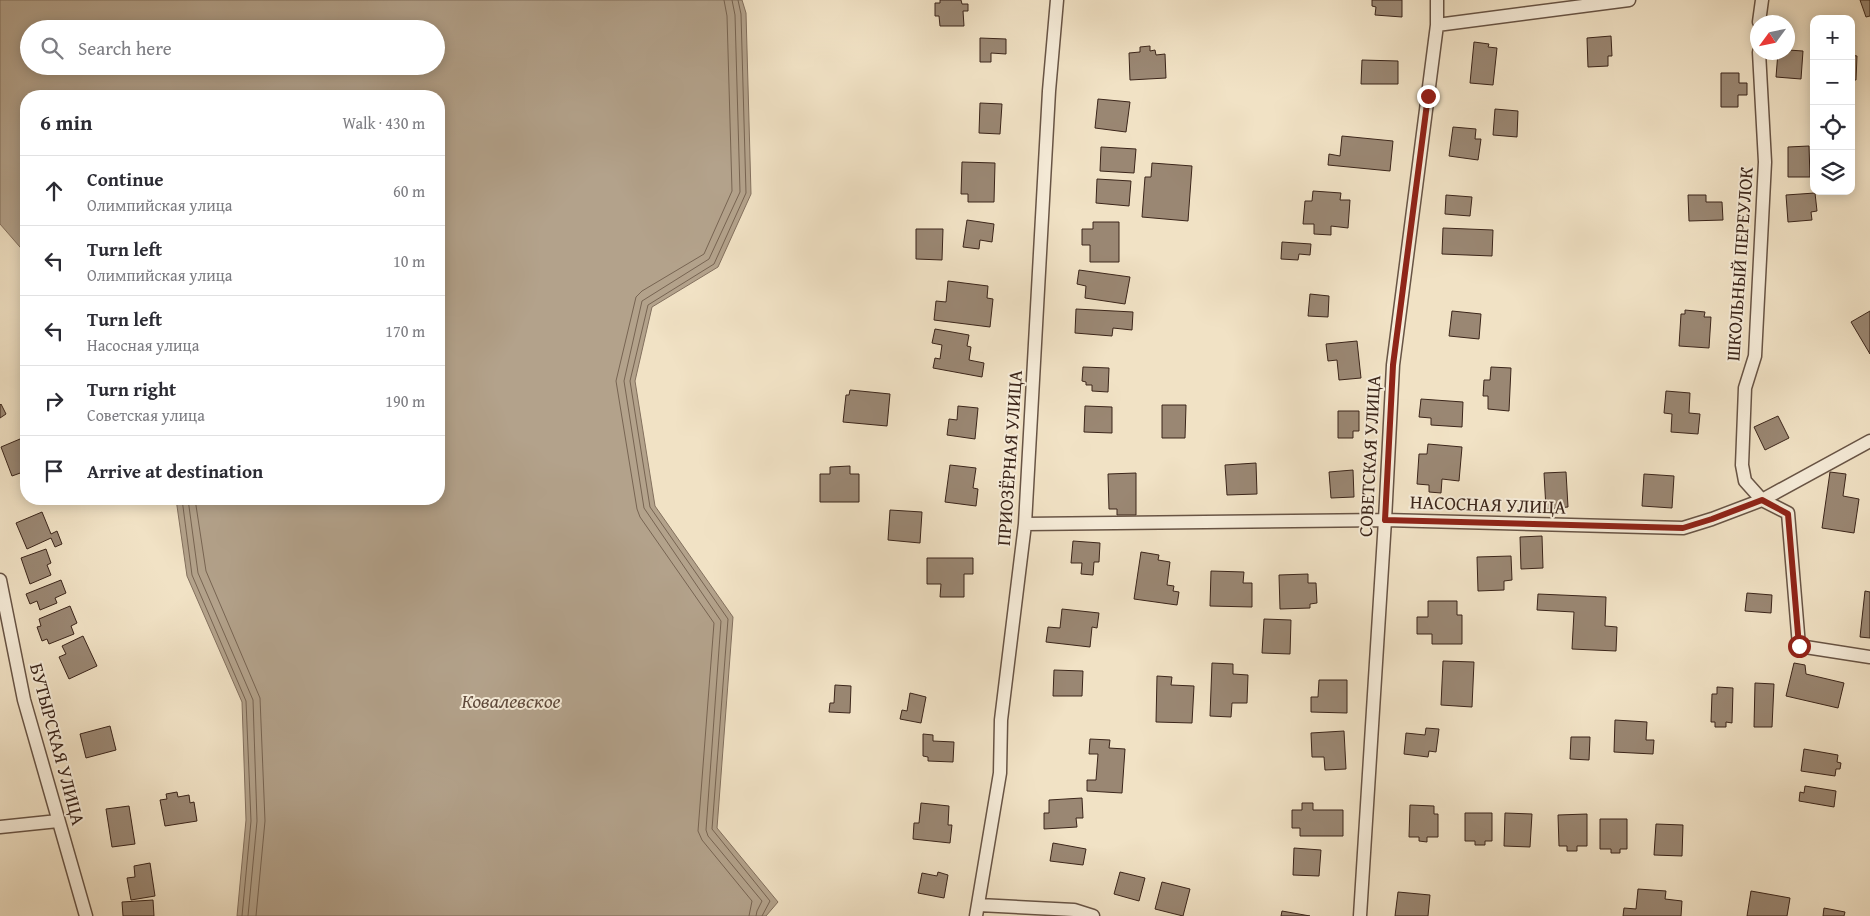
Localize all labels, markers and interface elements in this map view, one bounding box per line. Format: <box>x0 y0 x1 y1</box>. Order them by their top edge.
north arrow <box>1750 15 1795 60</box>
map controls <box>1810 15 1855 195</box>
button: + <box>1810 15 1855 60</box>
search box <box>20 20 445 75</box>
icon: search <box>38 34 66 62</box>
text: Search here <box>78 34 172 62</box>
button: − <box>1810 60 1855 105</box>
route end <box>1417 85 1440 108</box>
button: locate <box>1810 105 1855 150</box>
text: 6 min <box>40 107 92 138</box>
text: Walk · 430 m <box>342 111 425 135</box>
button: layers <box>1810 150 1855 195</box>
text: Continue <box>87 165 164 193</box>
street label: ШКОЛЬНЫЙ ПЕРЕУЛОК <box>1718 166 1760 362</box>
icon: ahead <box>40 177 68 205</box>
text: 60 m <box>393 179 425 203</box>
text: Олимпийская улица <box>87 193 232 217</box>
text: Turn left <box>87 235 162 263</box>
icon: left <box>40 247 68 275</box>
text: 10 m <box>393 249 425 273</box>
text: Олимпийская улица <box>87 263 232 287</box>
text: Turn left <box>87 305 162 333</box>
icon: left <box>40 317 68 345</box>
text: 170 m <box>385 319 425 343</box>
text: Насосная улица <box>87 333 199 357</box>
street label: ПРИОЗЁРНАЯ УЛИЦА <box>989 369 1029 547</box>
street label: СОВЕТСКАЯ УЛИЦА <box>1351 374 1387 538</box>
text: Turn right <box>87 375 176 403</box>
icon: right <box>40 387 68 415</box>
text: 190 m <box>385 389 425 413</box>
text: Советская улица <box>87 403 205 427</box>
icon: arrive <box>40 457 68 485</box>
text: Arrive at destination <box>87 457 263 485</box>
street label: НАСОСНАЯ УЛИЦА <box>1410 487 1567 521</box>
route start <box>1788 635 1811 658</box>
street label: БУТЫРСКАЯ УЛИЦА <box>23 660 93 829</box>
water label: Ковалевское <box>461 686 561 715</box>

